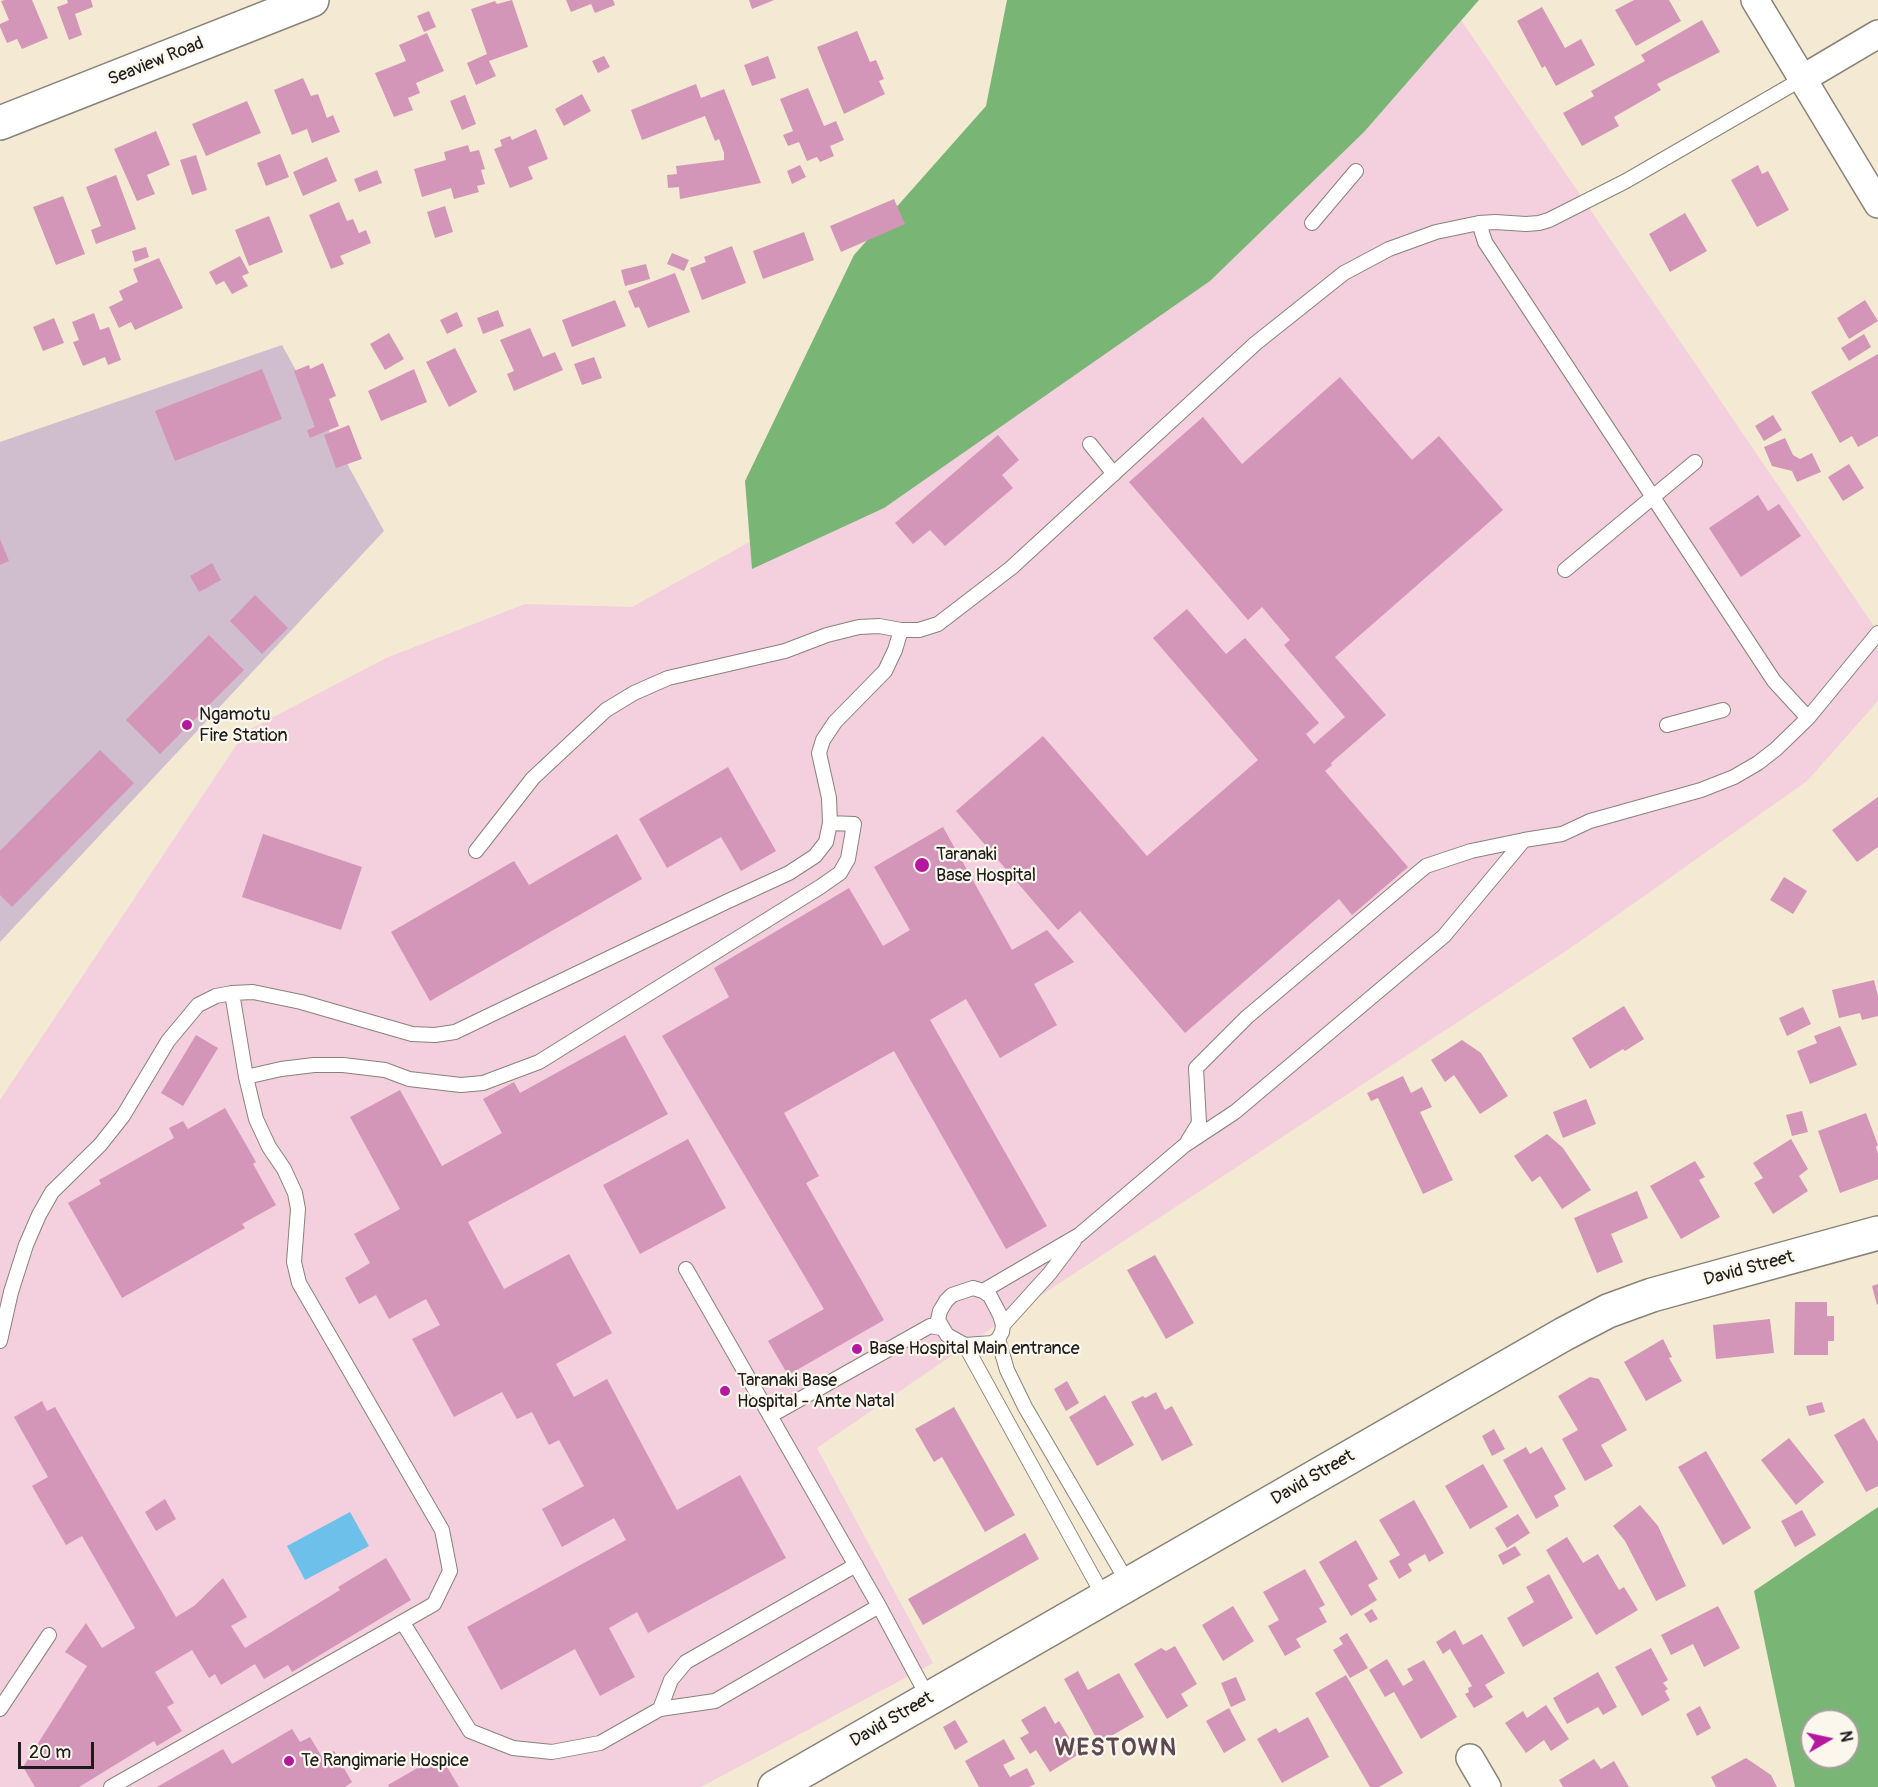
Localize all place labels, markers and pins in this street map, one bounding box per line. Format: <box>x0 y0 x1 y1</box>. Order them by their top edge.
place label: Ngamotu Fire Station <box>199 704 288 746</box>
marker: Ngamotu Fire Station <box>180 718 194 732</box>
place label: Taranaki Base Hospital <box>936 844 1036 886</box>
marker: Taranaki Base Hospital <box>913 856 931 874</box>
place label: Base Hospital Main entrance <box>869 1338 1080 1360</box>
marker: Base Hospital Main entrance <box>850 1342 864 1356</box>
place label: Taranaki Base Hospital - Ante Natal <box>737 1370 895 1412</box>
marker: Taranaki Base Hospital - Ante Natal <box>718 1384 732 1398</box>
place label: Te Rangimarie Hospice <box>301 1750 469 1772</box>
marker: Te Rangimarie Hospice <box>282 1754 296 1768</box>

